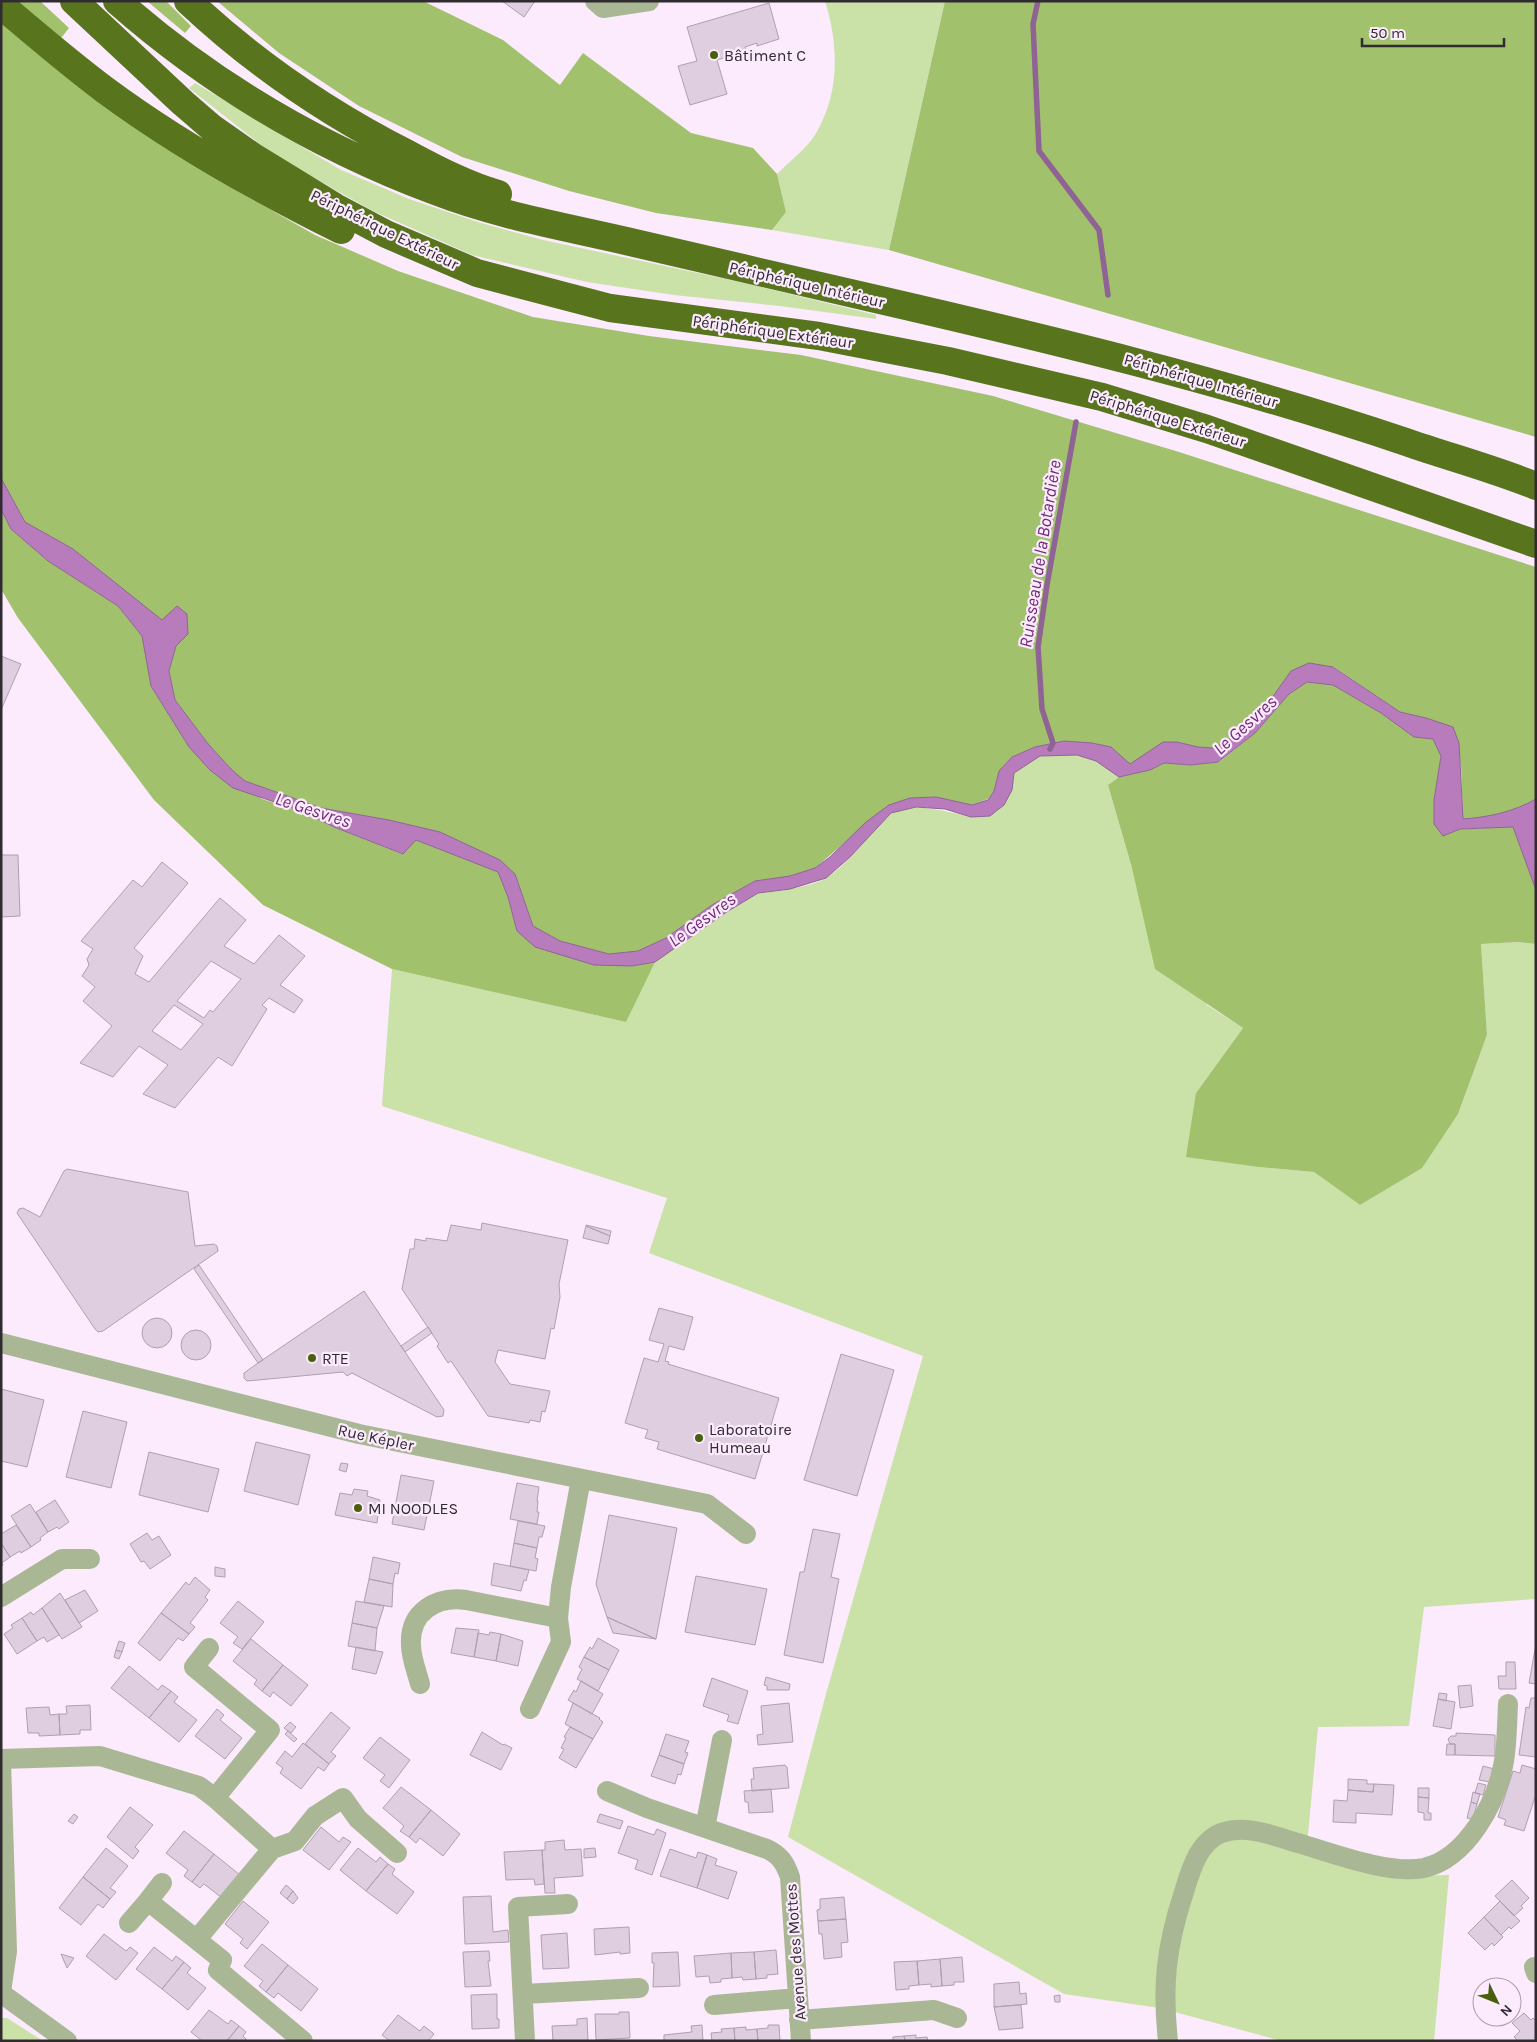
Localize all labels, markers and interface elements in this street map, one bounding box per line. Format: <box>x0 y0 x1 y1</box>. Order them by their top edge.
scale bar <box>1362 15 1504 47</box>
text: 50 m <box>1370 24 1405 42</box>
place label: Bâtiment C <box>724 46 806 65</box>
marker: Bâtiment C <box>708 49 720 61</box>
street label: Périphérique Extérieur <box>308 185 462 274</box>
street label: Périphérique Intérieur <box>727 257 887 312</box>
street label: Périphérique Extérieur <box>691 311 855 352</box>
street label: Périphérique Intérieur <box>1122 349 1280 412</box>
street label: Périphérique Extérieur <box>1088 386 1248 451</box>
water label: Ruisseau de la Botardière <box>1014 459 1066 649</box>
water label: Le Gesvres <box>1209 691 1281 759</box>
water label: Le Gesvres <box>272 787 354 833</box>
water label: Le Gesvres <box>664 888 740 952</box>
place label: RTE <box>322 1349 349 1368</box>
marker: RTE <box>306 1352 318 1364</box>
street label: Rue Képler <box>336 1420 416 1455</box>
place label: Laboratoire Humeau <box>709 1420 792 1457</box>
marker: Laboratoire Humeau <box>693 1432 705 1444</box>
place label: MI NOODLES <box>368 1499 458 1518</box>
marker: MI NOODLES <box>352 1502 364 1514</box>
street label: Avenue des Mottes <box>781 1883 810 2021</box>
north arrow <box>1472 1977 1522 2027</box>
text: N <box>1496 2001 1516 2020</box>

